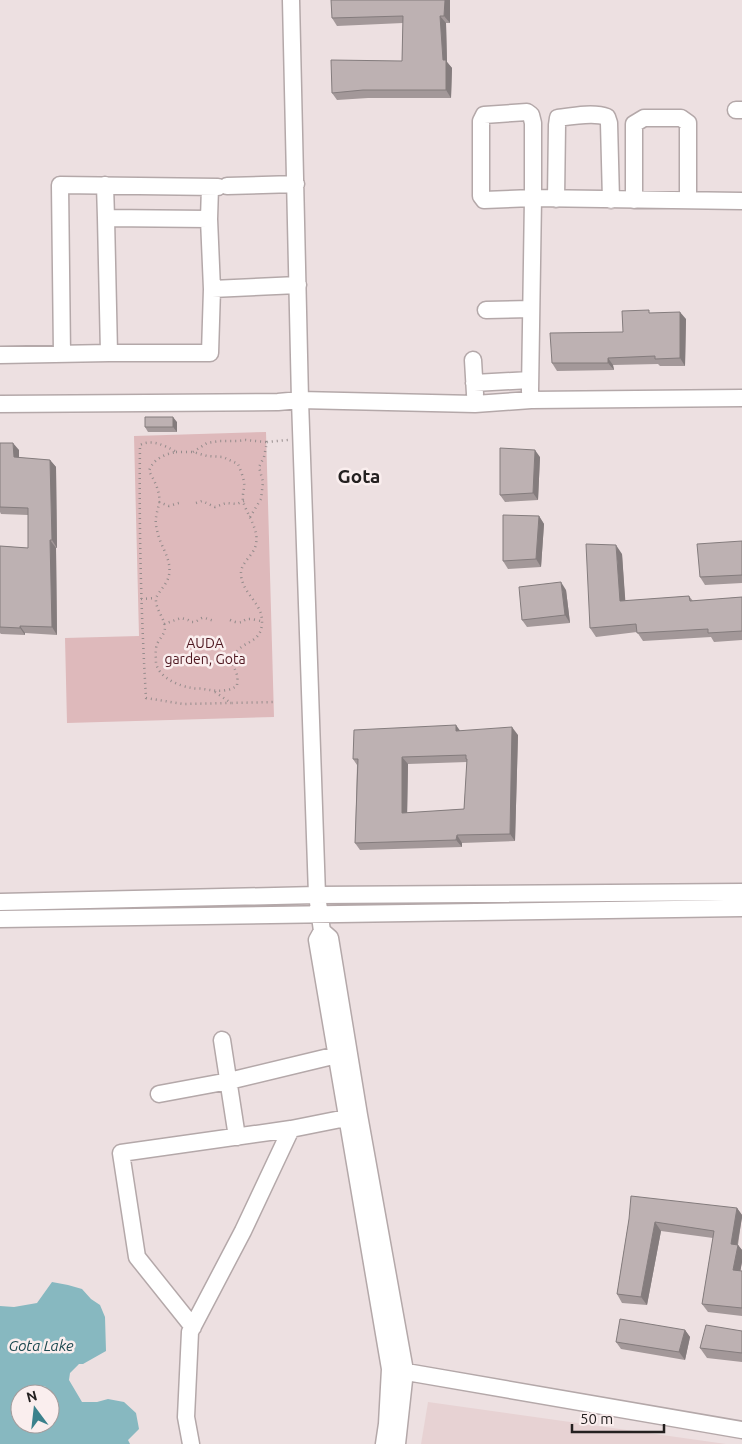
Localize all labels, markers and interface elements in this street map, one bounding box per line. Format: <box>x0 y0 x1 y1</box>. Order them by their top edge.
district label: Gota <box>338 465 380 487</box>
park label: AUDA garden, Gota <box>164 635 246 667</box>
water label: Gota Lake <box>8 1337 74 1354</box>
north arrow <box>10 1384 60 1434</box>
text: N <box>25 1387 39 1406</box>
scale bar <box>572 1402 664 1434</box>
text: 50 m <box>580 1410 613 1427</box>

